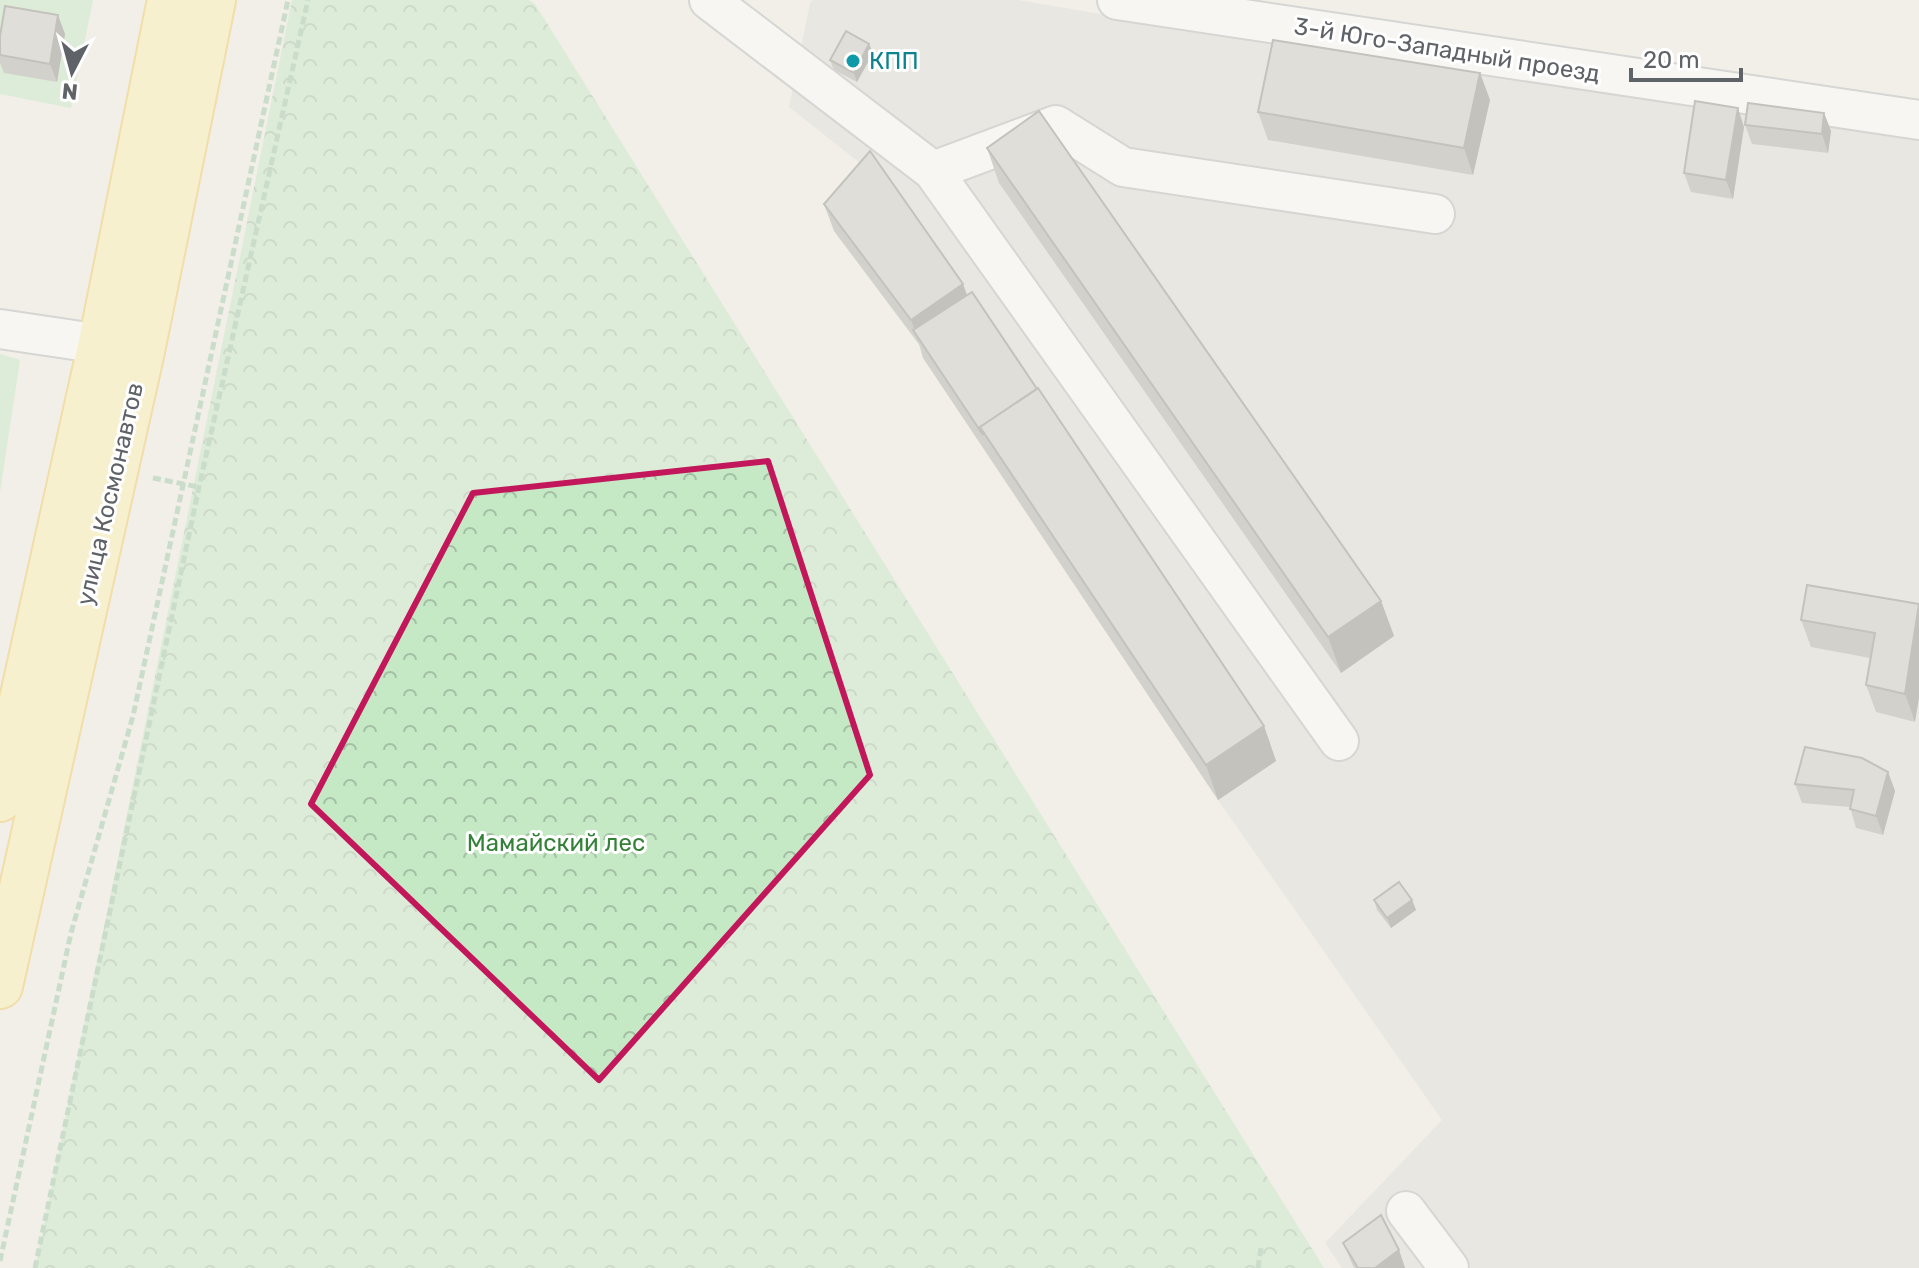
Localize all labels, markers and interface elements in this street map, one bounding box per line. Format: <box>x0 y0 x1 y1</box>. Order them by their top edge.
street label: 3-й Юго-Западный проезд <box>1292 12 1602 88</box>
north arrow <box>32 32 112 112</box>
scale bar <box>1631 32 1741 82</box>
text: 20 m <box>1643 46 1700 74</box>
place label: КПП <box>869 47 919 75</box>
marker: КПП <box>844 52 862 70</box>
text: N <box>61 77 79 106</box>
street label: улица Космонавтов <box>71 380 149 608</box>
park label: Мамайский лес <box>467 829 645 857</box>

